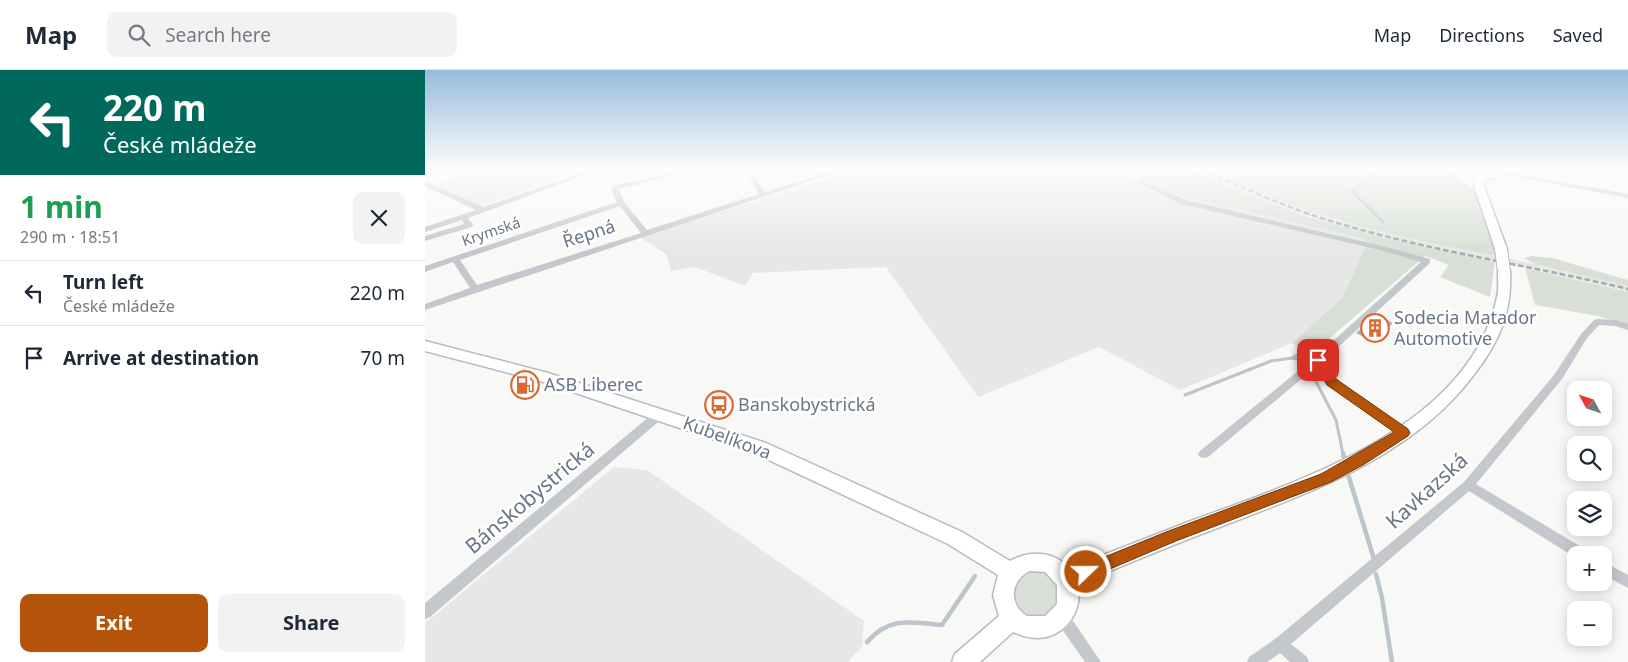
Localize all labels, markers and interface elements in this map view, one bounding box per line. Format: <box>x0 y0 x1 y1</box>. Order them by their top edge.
search box <box>107 12 457 57</box>
text: Map <box>25 18 77 51</box>
icon: search <box>125 21 153 49</box>
text: Search here <box>165 22 271 48</box>
text: Map <box>1374 23 1411 47</box>
text: Directions <box>1439 23 1525 47</box>
text: Saved <box>1553 23 1603 47</box>
text: 220 m <box>103 84 206 131</box>
icon: left <box>20 90 85 155</box>
text: České mládeže <box>103 129 257 159</box>
text: 1 min <box>20 186 103 227</box>
button: close <box>353 192 405 244</box>
street label: Krymská <box>459 212 523 250</box>
street label: Řepná <box>559 213 618 253</box>
text: 290 m · 18:51 <box>20 226 120 248</box>
text: Turn left <box>63 269 144 295</box>
icon: left <box>20 279 48 307</box>
text: 220 m <box>350 280 405 306</box>
text: České mládeže <box>63 295 175 317</box>
place label: Sodecia Matador Automotive <box>1394 305 1537 350</box>
building icon: Sodecia Matador Automotive <box>1360 313 1390 343</box>
pin <box>1297 339 1339 381</box>
icon: arrive <box>20 344 48 372</box>
text: Arrive at destination <box>63 345 259 371</box>
text: 70 m <box>361 345 405 371</box>
icon: arrive <box>1304 346 1332 374</box>
fuel station icon: ASB Liberec <box>510 370 540 400</box>
place label: ASB Liberec <box>544 372 643 396</box>
north arrow <box>1567 381 1613 426</box>
map controls <box>1567 381 1612 646</box>
bus stop icon: Banskobystrická <box>704 390 734 420</box>
place label: Banskobystrická <box>738 392 875 416</box>
street label: Kubelíkova <box>680 410 775 464</box>
street label: Bánskobystrická <box>459 435 600 560</box>
button: search <box>1567 436 1612 481</box>
street label: Kavkazská <box>1379 446 1473 535</box>
button: layers <box>1567 491 1612 536</box>
position arrow <box>1059 545 1111 597</box>
button: + <box>1567 546 1612 591</box>
button: Exit <box>20 594 208 652</box>
button: Share <box>218 594 405 652</box>
button: − <box>1567 601 1612 646</box>

